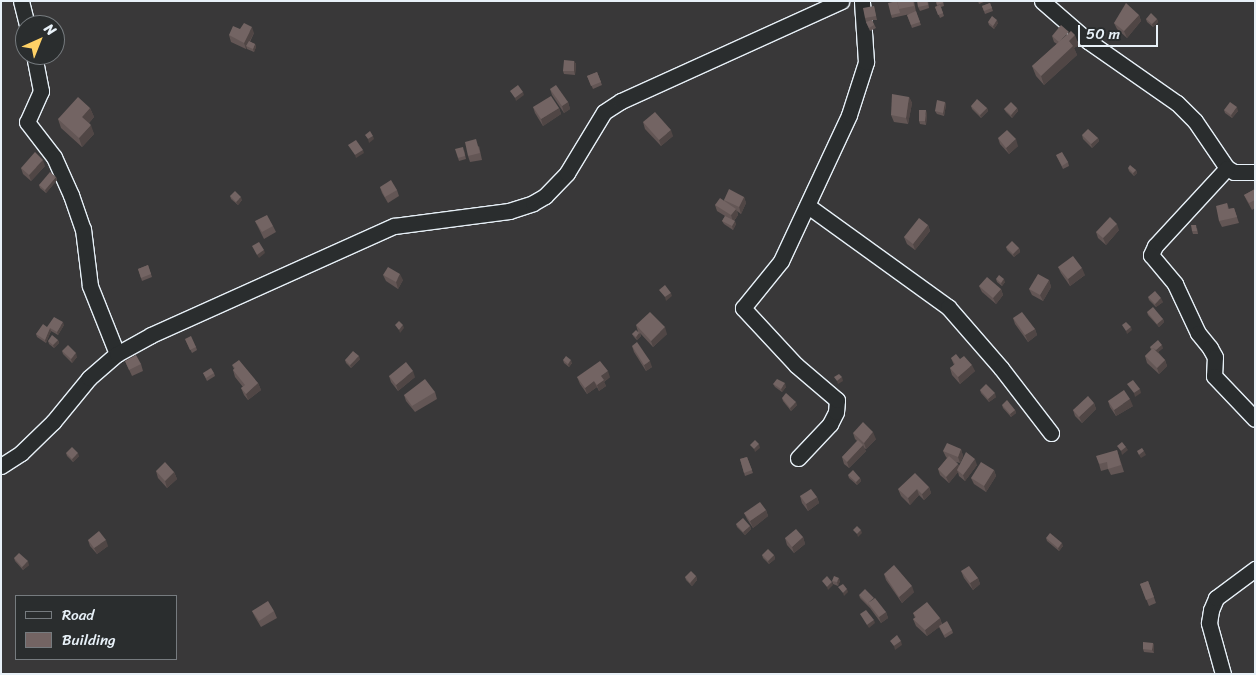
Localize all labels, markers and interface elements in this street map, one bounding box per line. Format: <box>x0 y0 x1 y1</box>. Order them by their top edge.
north arrow <box>15 15 65 65</box>
scale bar <box>1081 15 1161 47</box>
text: N <box>38 17 62 42</box>
text: 50 m <box>1086 21 1120 47</box>
legend <box>15 595 178 660</box>
text: Road <box>62 602 94 628</box>
text: Building <box>62 627 116 653</box>

